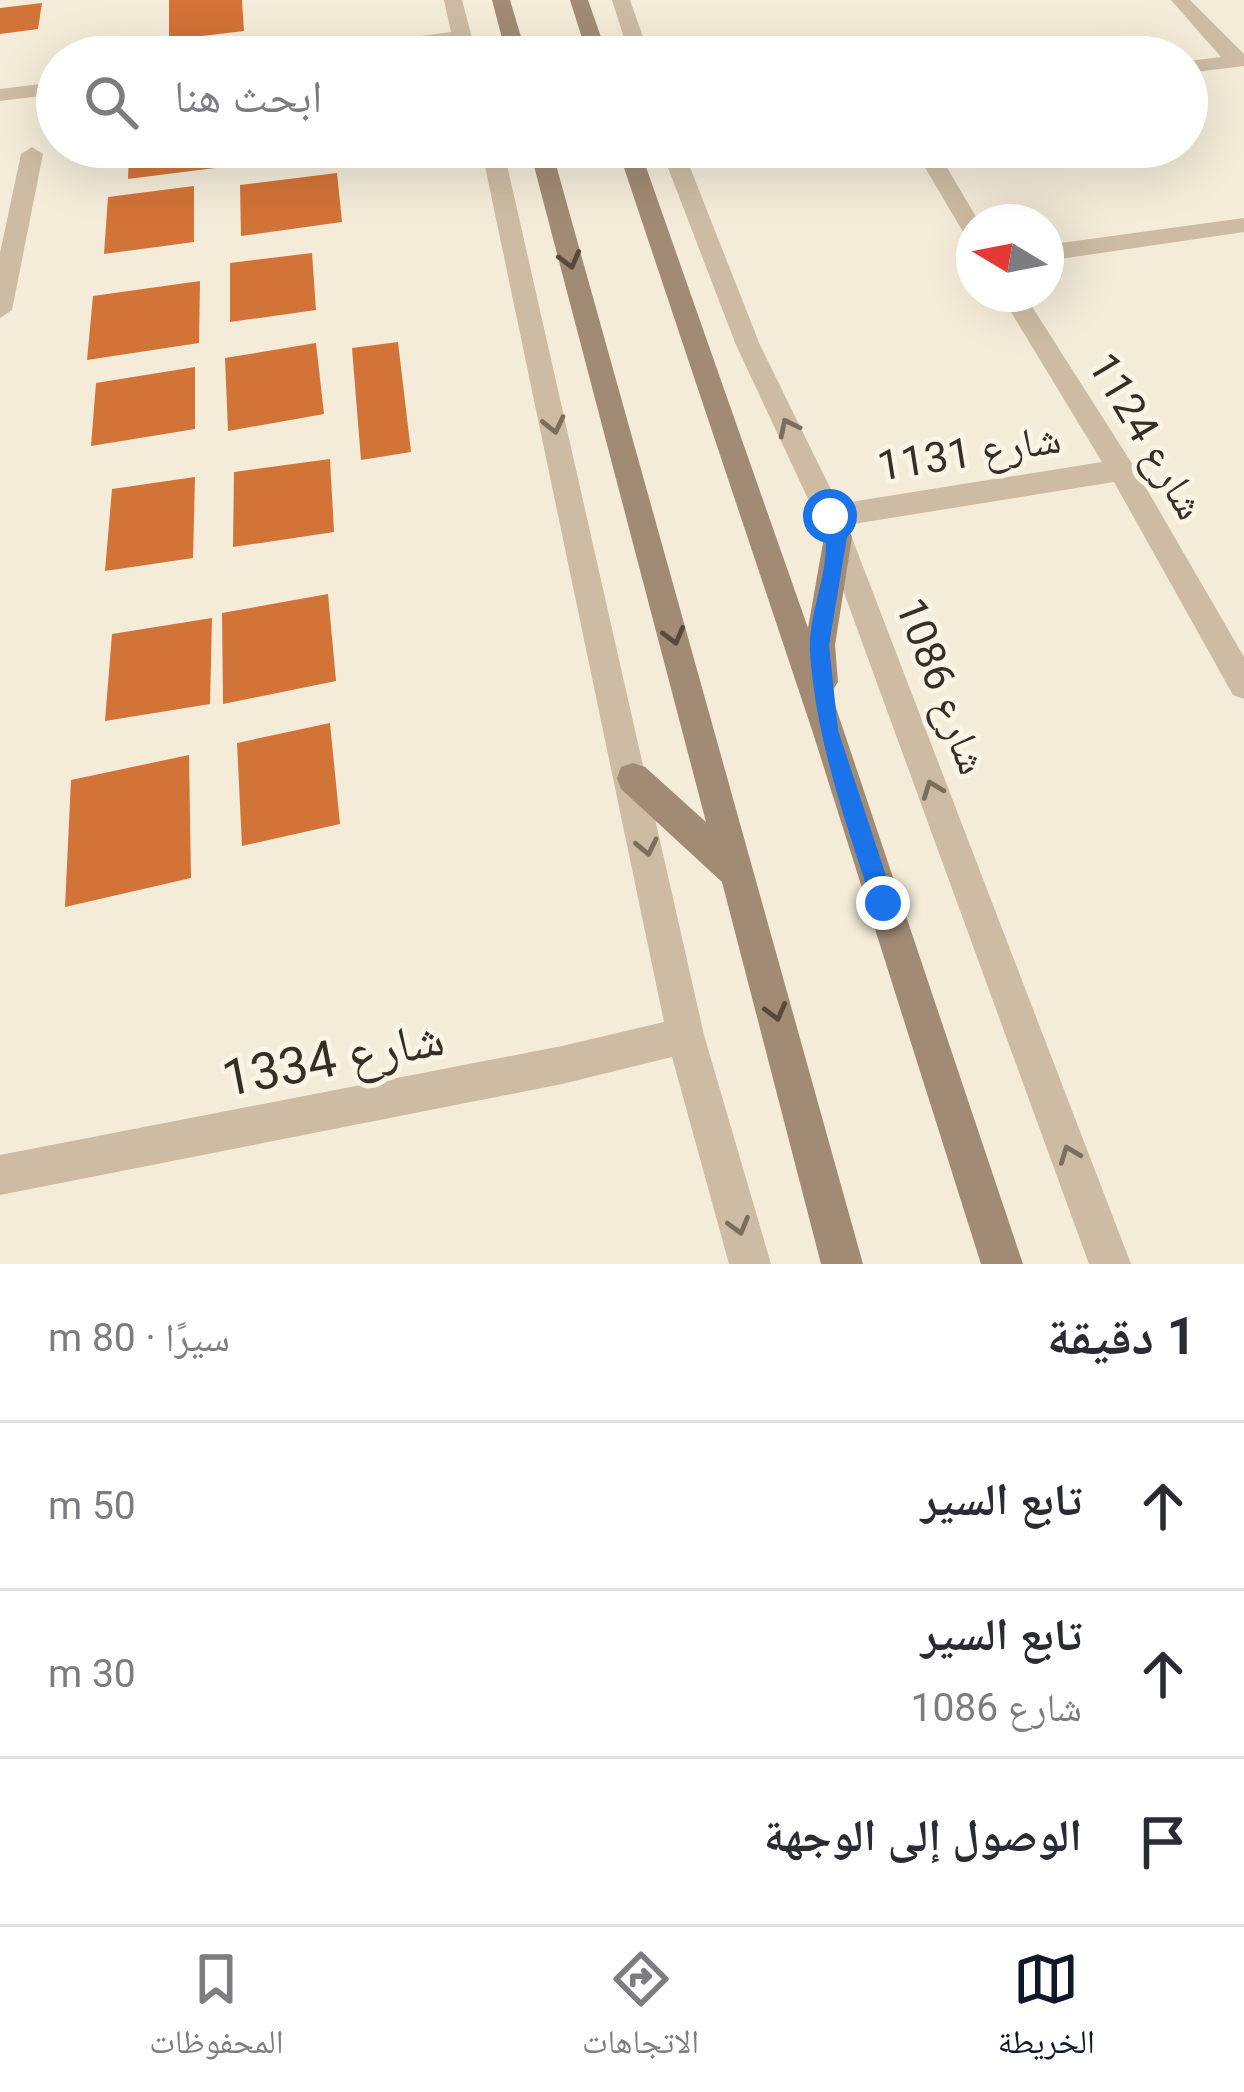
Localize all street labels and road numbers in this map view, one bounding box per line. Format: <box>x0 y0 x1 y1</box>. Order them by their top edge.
street label: شارع 1124 <box>1077 344 1216 529</box>
street label: شارع 1131 <box>874 413 1064 493</box>
street label: شارع 1086 <box>884 591 998 782</box>
street label: شارع 1334 <box>217 1008 449 1111</box>

